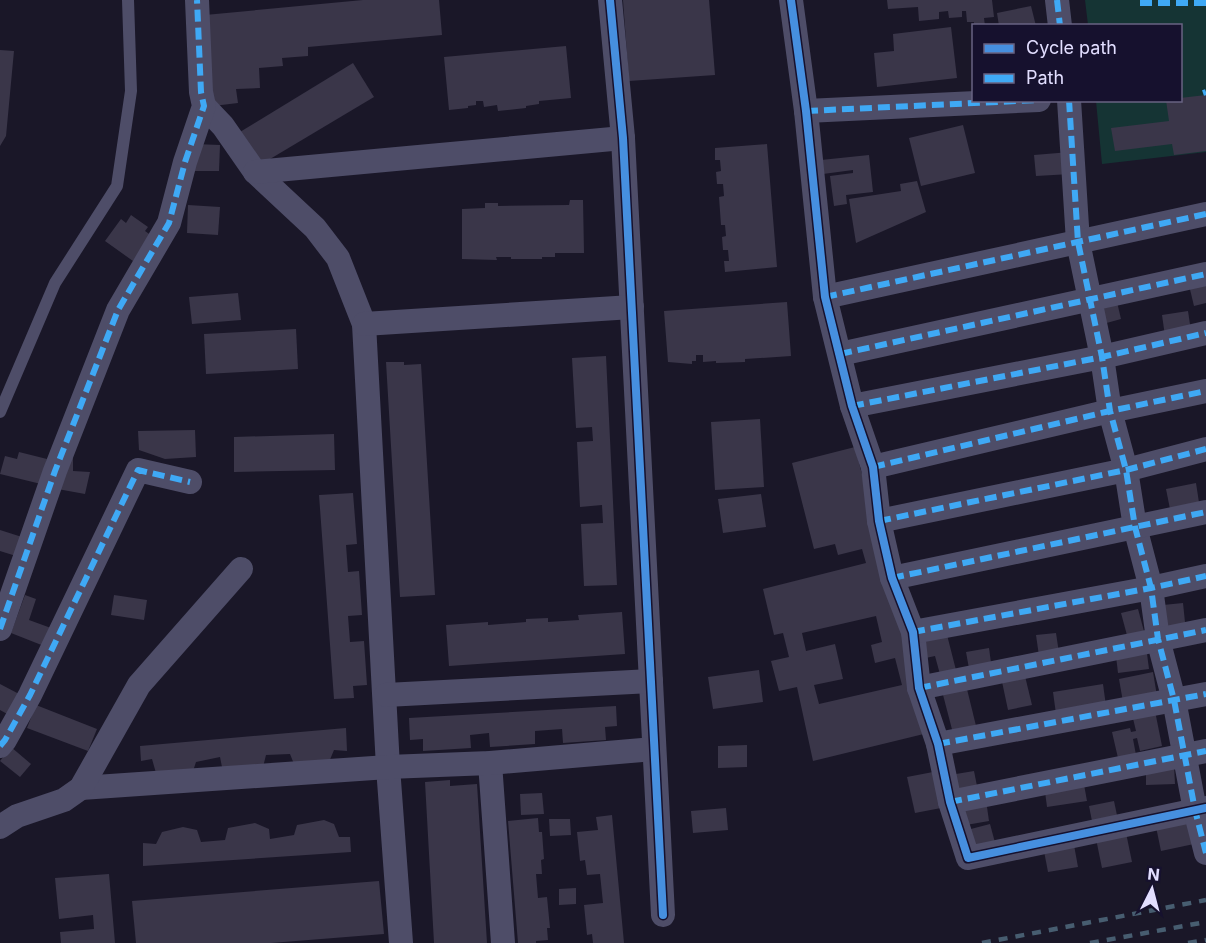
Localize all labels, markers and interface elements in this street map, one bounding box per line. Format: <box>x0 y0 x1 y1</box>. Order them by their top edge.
legend <box>972 24 1182 102</box>
text: Cycle path <box>1026 37 1117 58</box>
text: Path <box>1026 67 1064 88</box>
north arrow <box>1122 859 1182 919</box>
text: N <box>1146 863 1161 885</box>

